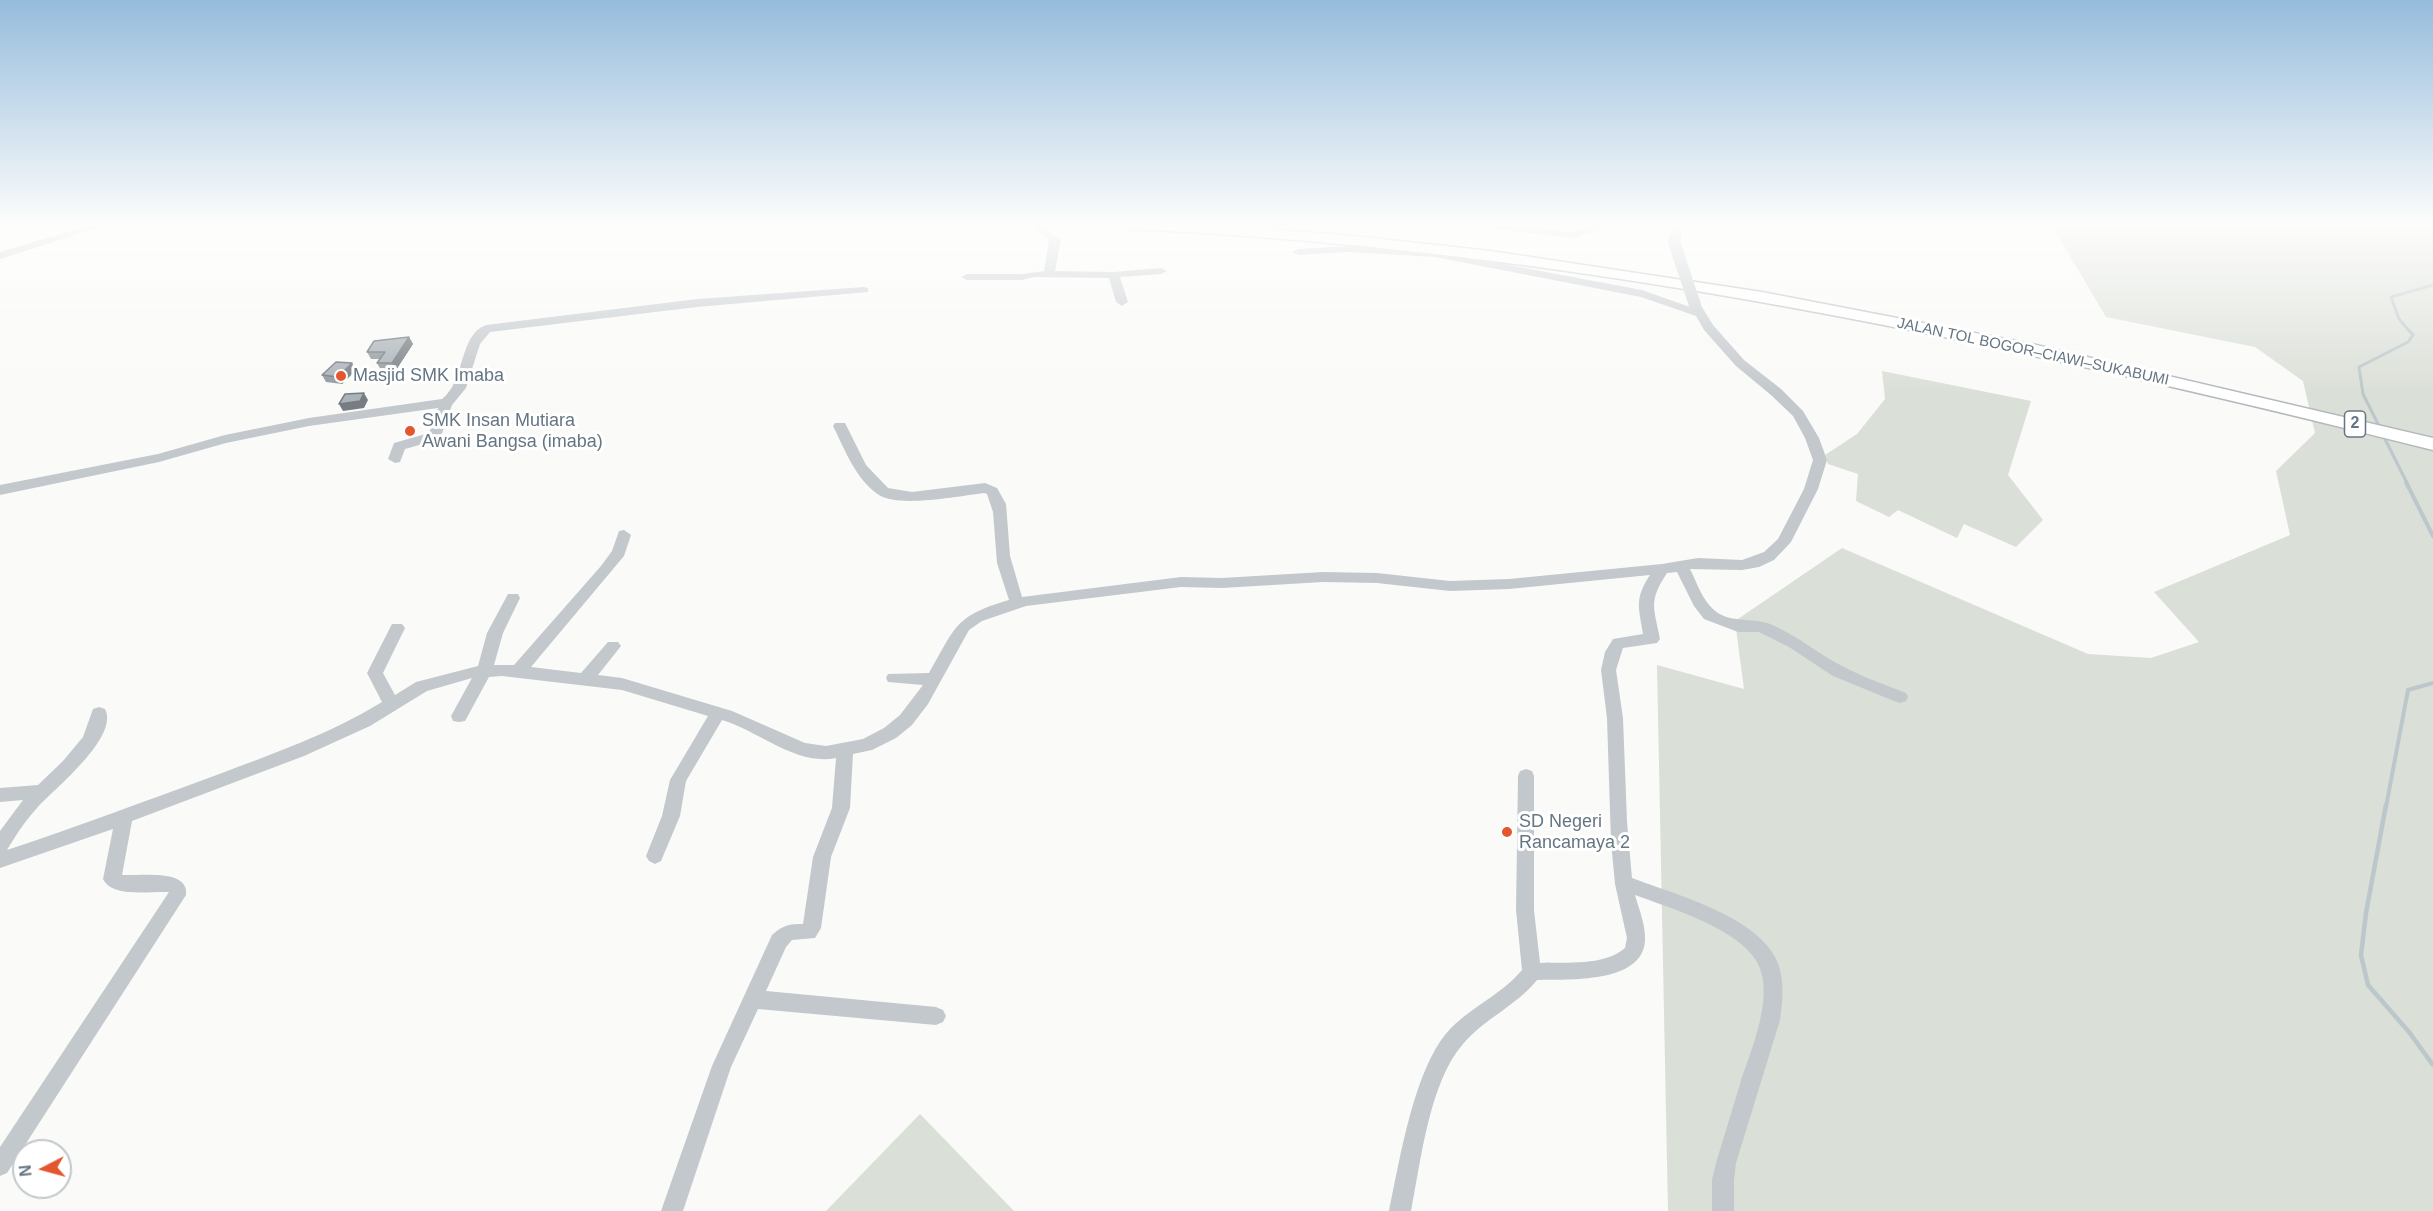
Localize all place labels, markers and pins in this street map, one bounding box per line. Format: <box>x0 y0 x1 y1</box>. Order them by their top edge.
place label: Masjid SMK Imaba <box>353 365 504 387</box>
marker: Masjid SMK Imaba <box>334 369 348 383</box>
place label: SMK Insan Mutiara Awani Bangsa (imaba) <box>422 410 603 452</box>
marker: SMK Insan Mutiara Awani Bangsa (imaba) <box>403 424 417 438</box>
place label: SD Negeri Rancamaya 2 <box>1519 811 1630 854</box>
marker: SD Negeri Rancamaya 2 <box>1500 825 1514 839</box>

